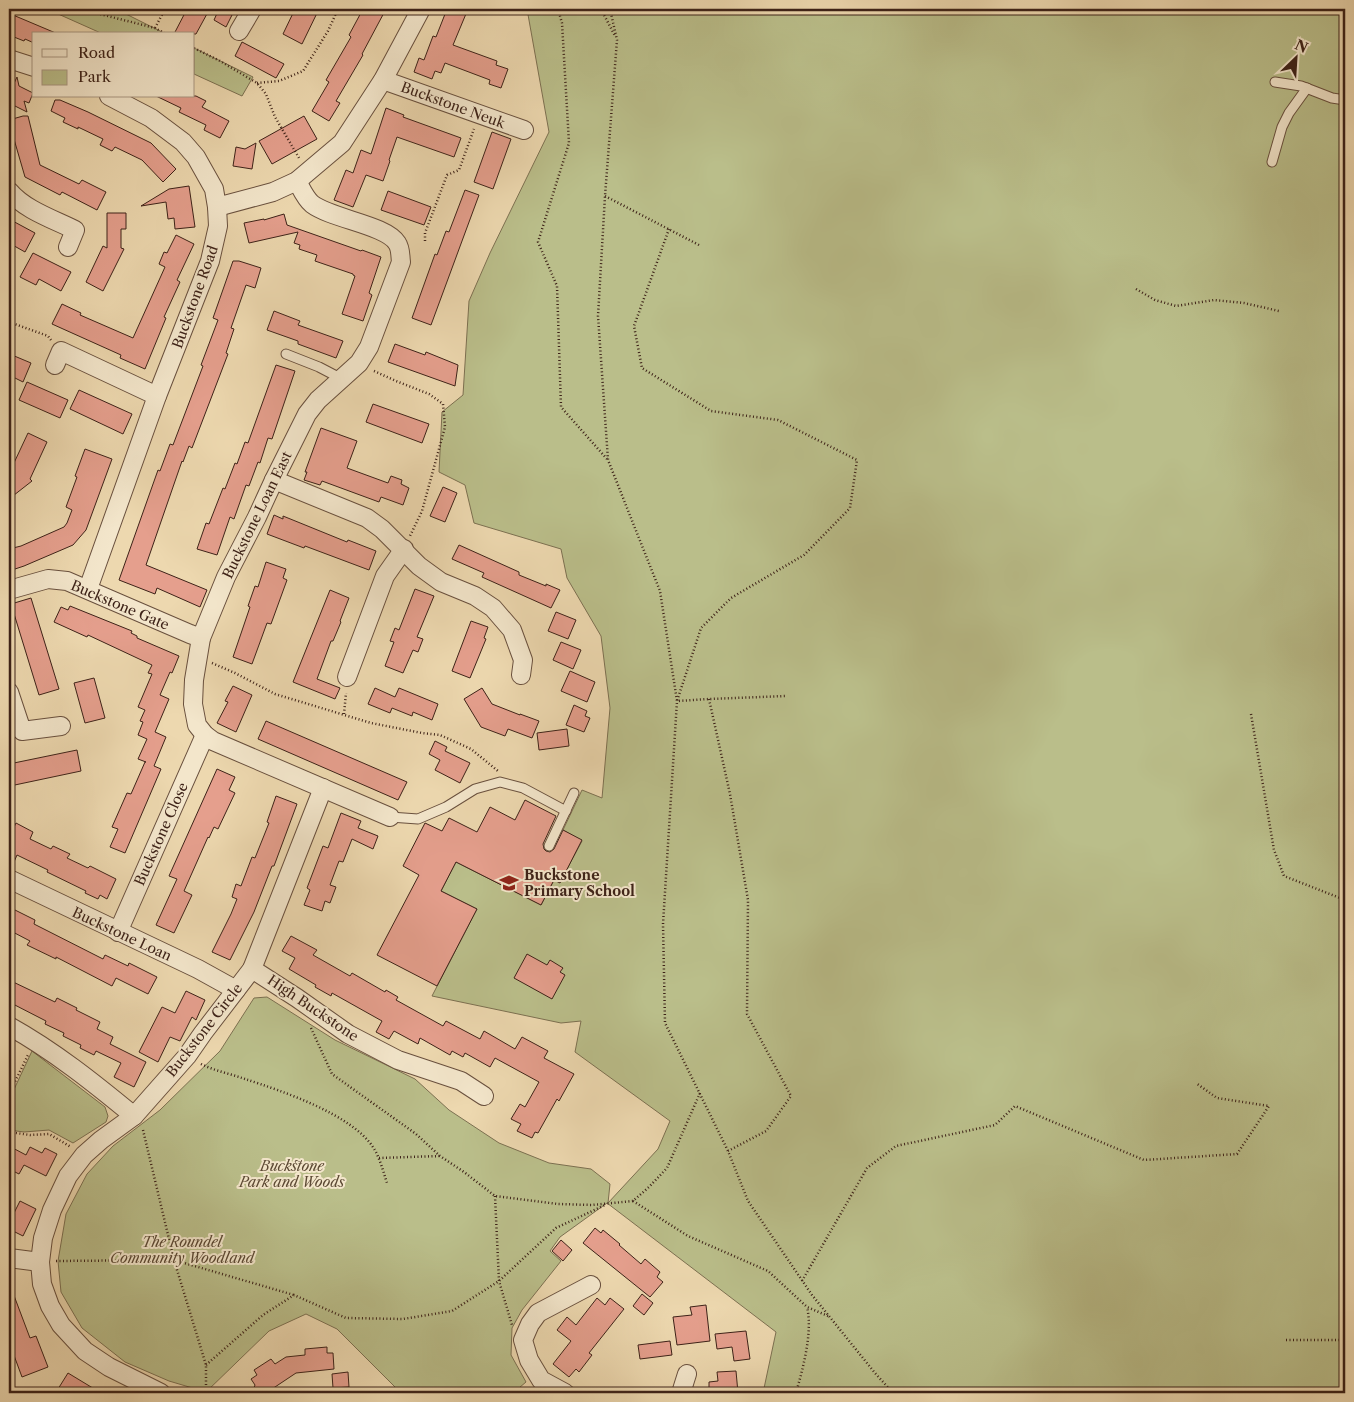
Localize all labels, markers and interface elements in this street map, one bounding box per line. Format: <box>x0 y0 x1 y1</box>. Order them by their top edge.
legend <box>32 32 195 98</box>
north arrow <box>1272 32 1322 82</box>
text: N <box>1292 35 1311 57</box>
text: Road <box>78 43 115 62</box>
text: Park <box>78 67 112 86</box>
street label: Buckstone Neuk <box>398 78 508 132</box>
street label: Buckstone Road <box>168 243 222 351</box>
street label: Buckstone Loan East <box>218 448 296 582</box>
street label: Buckstone Gate <box>68 576 172 634</box>
street label: Buckstone Close <box>130 779 192 888</box>
place label: Buckstone Primary School <box>524 866 635 900</box>
school or university icon: Buckstone Primary School <box>498 872 520 894</box>
street label: Buckstone Loan <box>69 903 175 965</box>
street label: High Buckstone <box>264 971 362 1045</box>
street label: Buckstone Circle <box>162 979 246 1080</box>
park label: Buckstone Park and Woods <box>238 1157 346 1191</box>
park label: The Roundel Community Woodland <box>110 1233 256 1267</box>

